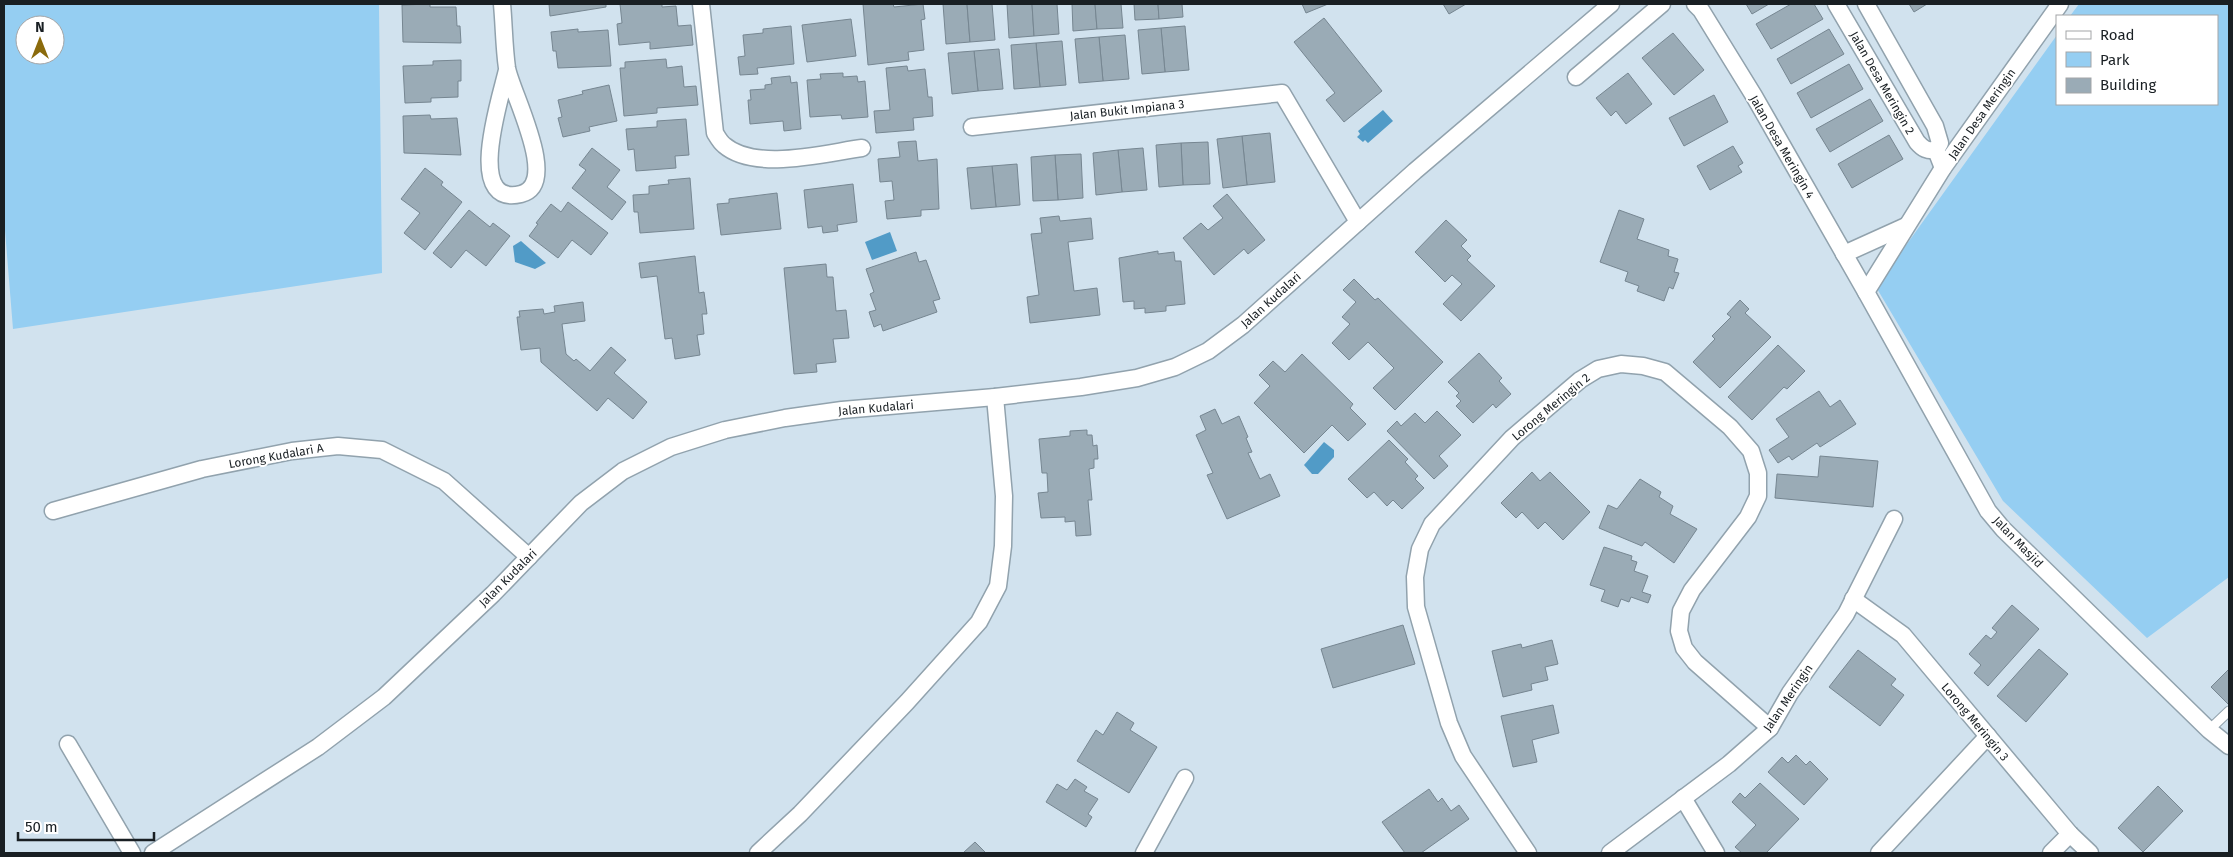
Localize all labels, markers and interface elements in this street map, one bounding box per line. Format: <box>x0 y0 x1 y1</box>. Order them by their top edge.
north arrow <box>15 15 65 65</box>
legend <box>2056 15 2218 105</box>
text: N <box>35 19 45 36</box>
text: Road <box>2100 26 2135 44</box>
street label: Jalan Desa Meringin 2 <box>1847 29 1917 137</box>
text: Park <box>2100 51 2130 69</box>
street label: Jalan Desa Meringin <box>1945 66 2019 162</box>
text: Building <box>2100 76 2156 94</box>
street label: Jalan Desa Meringin 4 <box>1747 93 1818 202</box>
street label: Jalan Bukit Impiana 3 <box>1069 97 1185 123</box>
street label: Jalan Kudalari <box>1238 269 1304 331</box>
street label: Lorong Meringin 2 <box>1509 370 1593 444</box>
street label: Jalan Kudalari <box>838 398 914 418</box>
street label: Lorong Kudalari A <box>228 441 325 471</box>
street label: Jalan Masjid <box>1990 514 2046 570</box>
street label: Jalan Kudalari <box>476 546 540 610</box>
street label: Jalan Meringin <box>1760 662 1816 734</box>
street label: Lorong Meringin 3 <box>1938 680 2012 764</box>
scale bar <box>18 810 154 842</box>
text: 50 m <box>25 818 58 836</box>

